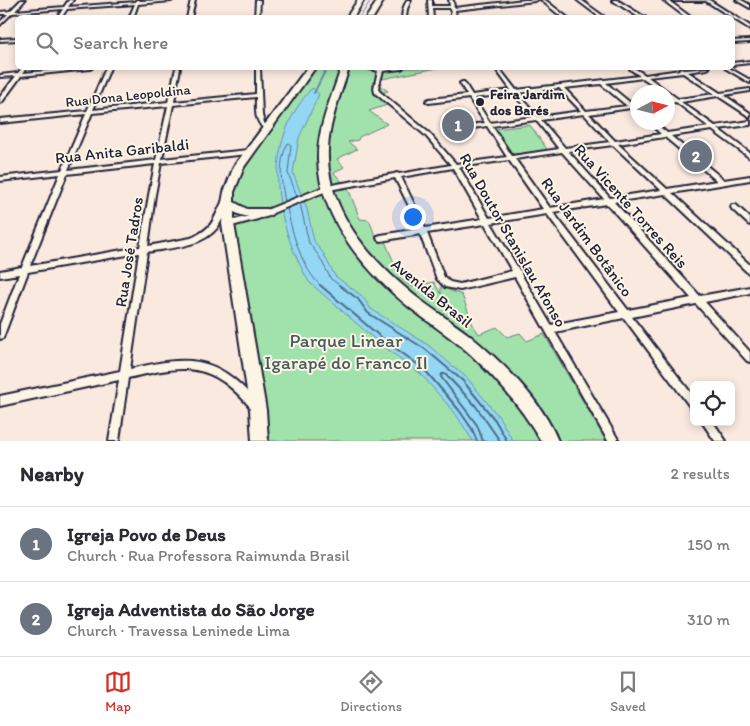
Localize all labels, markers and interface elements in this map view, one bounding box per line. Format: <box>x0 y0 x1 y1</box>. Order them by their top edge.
search box <box>15 15 735 70</box>
icon: search <box>33 29 61 57</box>
text: Search here <box>73 31 168 54</box>
street label: Rua Dona Leopoldina <box>65 81 192 111</box>
north arrow <box>630 85 675 130</box>
place label: Feira Jardim dos Barés <box>490 86 565 119</box>
marker: Feira Jardim dos Barés <box>474 96 486 108</box>
pin: 1 <box>442 106 474 144</box>
street label: Rua Anita Garibaldi <box>54 135 190 167</box>
pin: 2 <box>680 137 712 175</box>
street label: Rua Vicente Torres Reis <box>570 140 692 272</box>
street label: Rua Doutor Stanislau Afonso <box>455 150 571 330</box>
street label: Rua Jardim Botânico <box>537 174 637 300</box>
street label: Rua José Tadros <box>111 196 147 308</box>
your location <box>400 204 426 230</box>
street label: Avenida Brasil <box>388 254 477 332</box>
park label: Parque Linear Igarapé do Franco II <box>264 329 428 374</box>
map controls <box>690 381 735 426</box>
button: locate <box>690 381 735 426</box>
text: Nearby <box>20 461 84 486</box>
text: 2 results <box>670 464 730 483</box>
text: Igreja Povo de Deus <box>67 523 226 546</box>
text: 1 <box>32 535 40 554</box>
text: 150 m <box>687 535 730 554</box>
text: Church · Rua Professora Raimunda Brasil <box>67 546 350 565</box>
text: Igreja Adventista do São Jorge <box>67 598 315 621</box>
text: 2 <box>32 610 40 629</box>
text: 310 m <box>687 610 730 629</box>
text: Church · Travessa Leninede Lima <box>67 621 290 640</box>
tab: Map <box>104 668 132 715</box>
tab: Directions <box>340 668 402 715</box>
tab: Saved <box>610 668 646 715</box>

